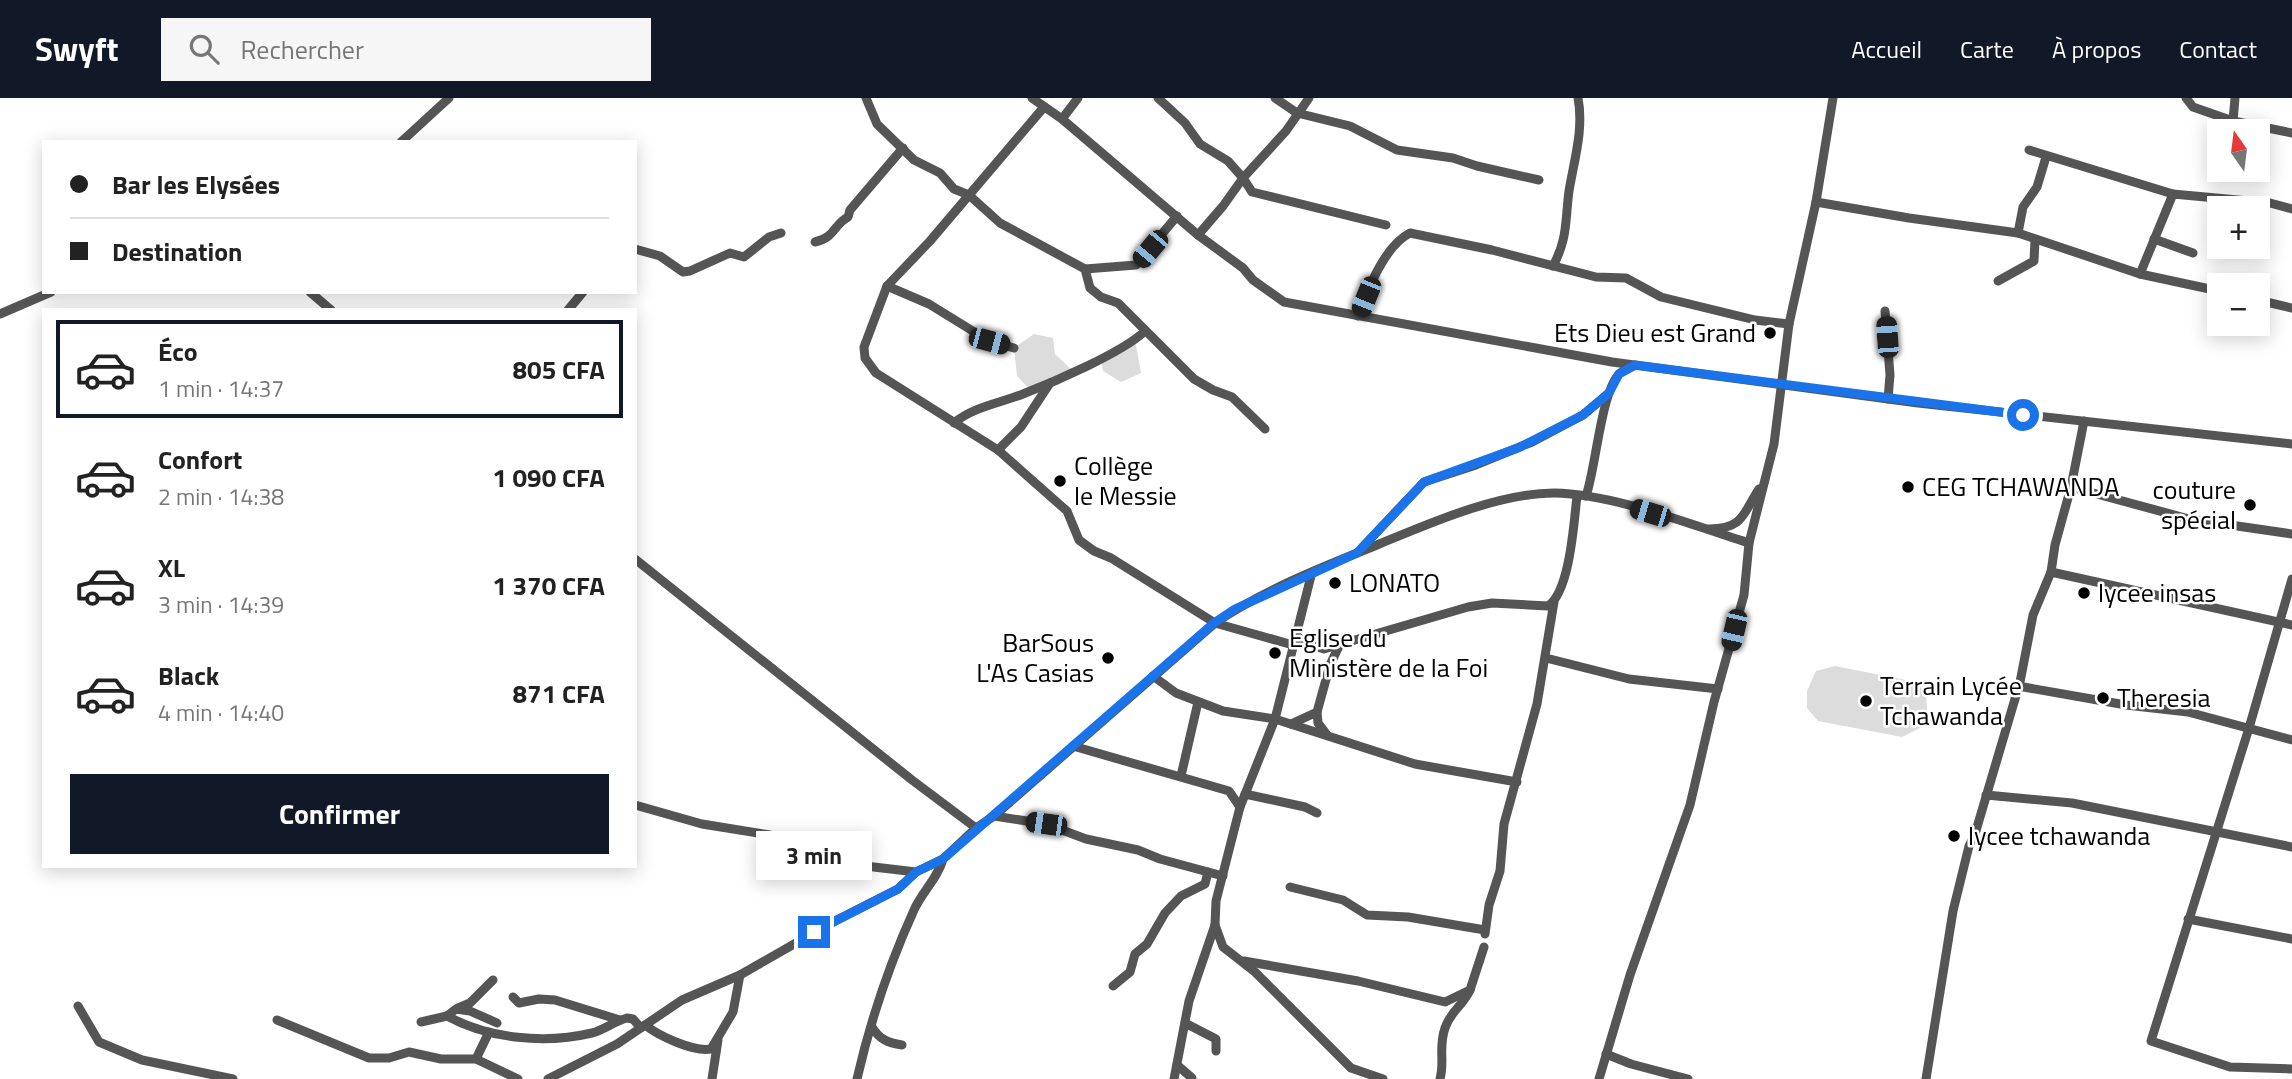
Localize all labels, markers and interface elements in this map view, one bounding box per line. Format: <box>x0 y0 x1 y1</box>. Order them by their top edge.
search box <box>161 18 651 81</box>
text: Swyft <box>35 24 119 74</box>
icon: search <box>185 30 223 68</box>
text: Rechercher <box>241 30 364 69</box>
text: Accueil <box>1851 31 1922 67</box>
text: Carte <box>1960 31 2014 67</box>
text: À propos <box>2052 31 2141 67</box>
text: Contact <box>2179 31 2257 67</box>
north arrow <box>2207 119 2270 182</box>
map controls <box>2207 119 2270 336</box>
text: Bar les Elysées <box>112 165 280 204</box>
button: + <box>2207 196 2270 259</box>
car <box>1129 226 1172 272</box>
text: Destination <box>112 232 242 271</box>
button: − <box>2207 273 2270 336</box>
car <box>1349 274 1384 320</box>
place label: Ets Dieu est Grand <box>1554 313 1756 352</box>
car <box>1876 315 1899 359</box>
car <box>966 325 1013 357</box>
marker: Ets Dieu est Grand <box>1762 325 1778 341</box>
text: Éco <box>158 332 198 371</box>
icon: car <box>74 338 137 401</box>
text: 805 CFA <box>513 350 605 389</box>
text: 1 min · 14:37 <box>158 371 284 406</box>
route start <box>2007 399 2039 431</box>
text: Confort <box>158 440 242 479</box>
icon: car <box>74 446 137 509</box>
place label: Collège le Messie <box>1074 446 1177 515</box>
text: 1 090 CFA <box>492 458 605 497</box>
place label: CEG TCHAWANDA <box>1922 467 2119 506</box>
place label: couture spécial <box>2152 470 2236 539</box>
marker: Collège le Messie <box>1052 473 1068 489</box>
text: 2 min · 14:38 <box>158 479 284 514</box>
marker: CEG TCHAWANDA <box>1900 479 1916 495</box>
car <box>1627 497 1674 529</box>
marker: couture spécial <box>2242 497 2258 513</box>
text: XL <box>158 548 185 587</box>
icon: car <box>74 554 137 617</box>
place label: LONATO <box>1349 563 1440 602</box>
text: 1 370 CFA <box>492 566 605 605</box>
place label: lycee insas <box>2098 573 2216 612</box>
marker: LONATO <box>1327 575 1343 591</box>
marker: lycee insas <box>2076 585 2092 601</box>
text: 3 min · 14:39 <box>158 587 284 622</box>
car <box>1720 607 1749 653</box>
place label: Eglise du Ministère de la Foi <box>1289 618 1488 687</box>
place label: BarSous L'As Casias <box>976 623 1094 692</box>
marker: Eglise du Ministère de la Foi <box>1267 645 1283 661</box>
marker: BarSous L'As Casias <box>1100 650 1116 666</box>
text: Black <box>158 656 219 695</box>
icon: car <box>74 662 137 725</box>
place label: Terrain Lycée Tchawanda <box>1880 666 2022 735</box>
text: 871 CFA <box>513 674 605 713</box>
place label: Theresia <box>2117 678 2210 717</box>
marker: Theresia <box>2095 690 2111 706</box>
marker: Terrain Lycée Tchawanda <box>1858 693 1874 709</box>
text: 4 min · 14:40 <box>158 695 284 730</box>
button: Confirmer <box>70 774 609 854</box>
car <box>1024 811 1069 837</box>
place label: lycee tchawanda <box>1968 816 2150 855</box>
marker: lycee tchawanda <box>1946 828 1962 844</box>
callout: 3 min <box>756 830 872 880</box>
text: 3 min <box>786 838 842 873</box>
route end <box>798 916 830 948</box>

